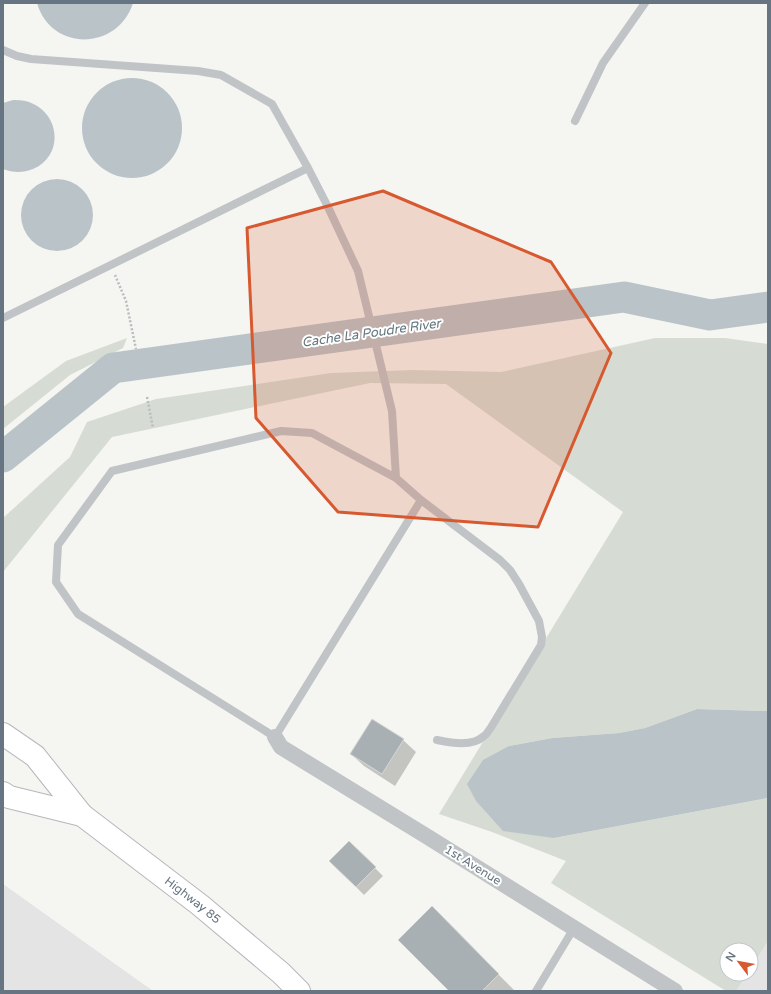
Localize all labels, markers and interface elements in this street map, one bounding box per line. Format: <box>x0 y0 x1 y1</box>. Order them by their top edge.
water label: Cache La Poudre River <box>301 315 443 351</box>
street label: 1st Avenue <box>442 842 504 888</box>
street label: Highway 85 <box>162 874 224 926</box>
north arrow <box>719 942 759 982</box>
text: N <box>723 950 739 964</box>

